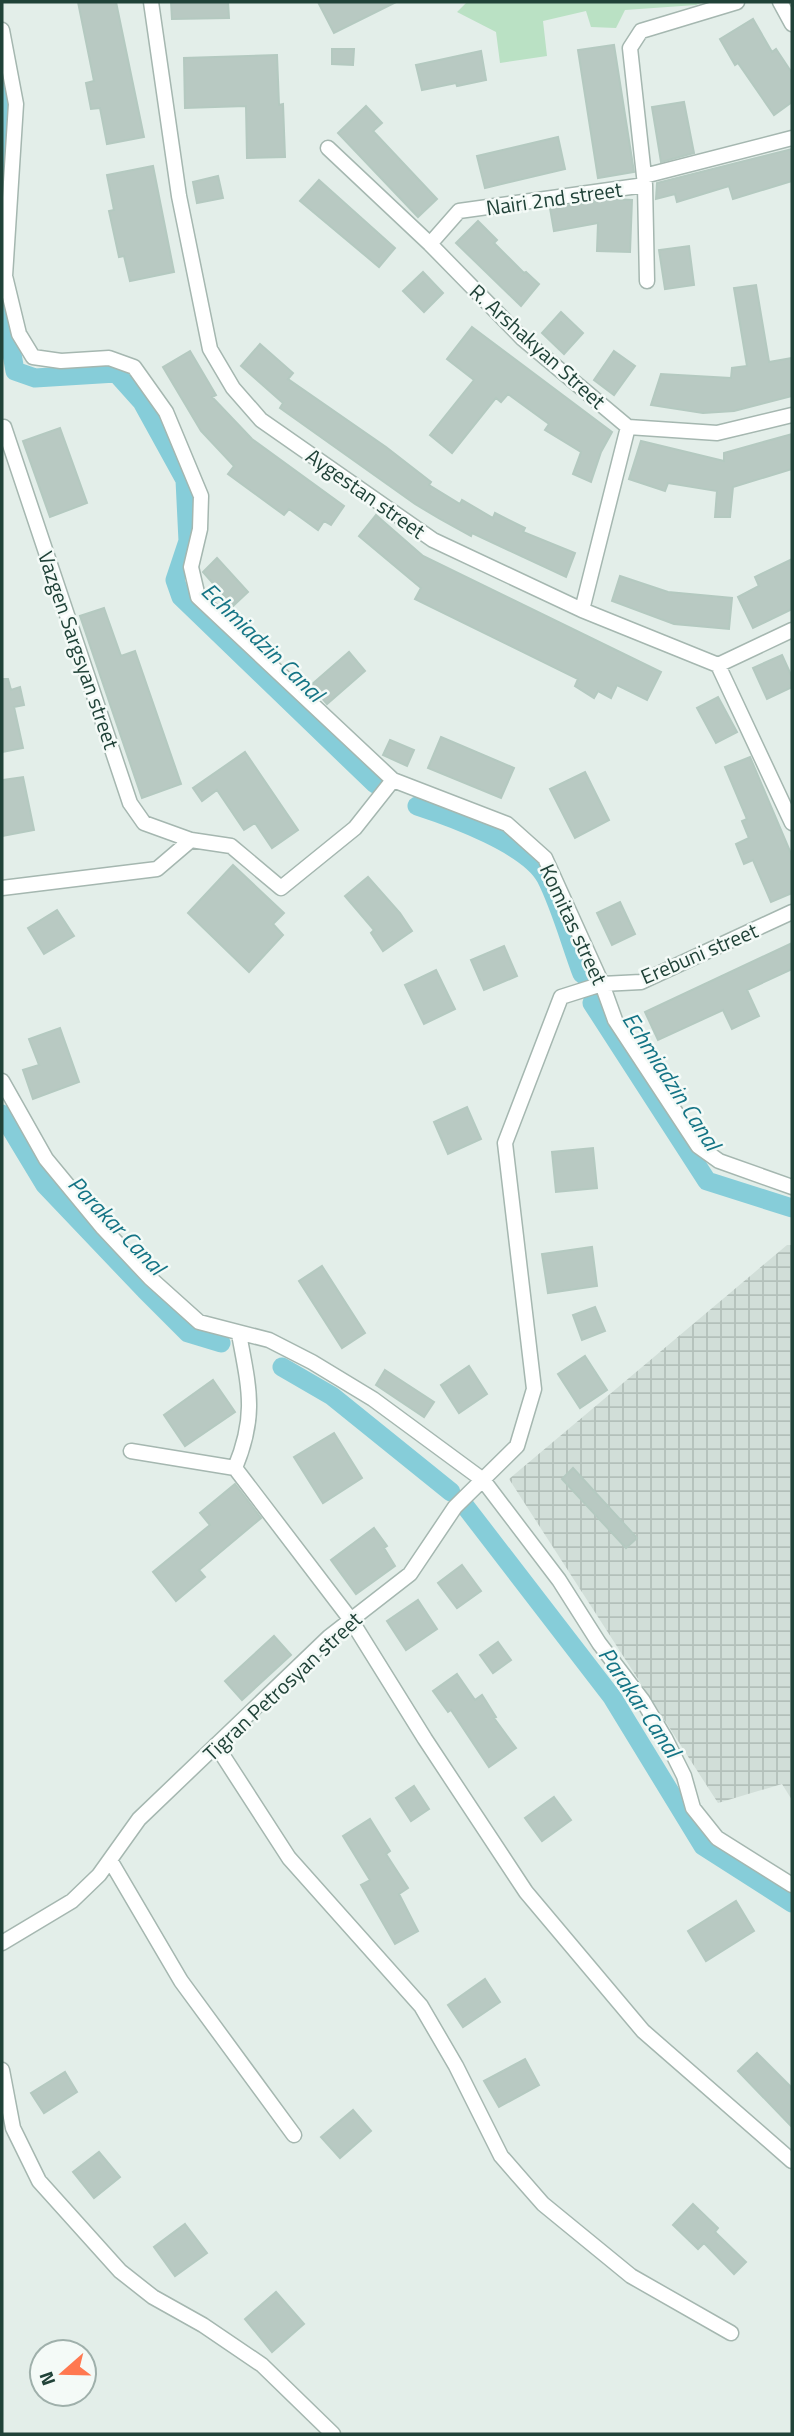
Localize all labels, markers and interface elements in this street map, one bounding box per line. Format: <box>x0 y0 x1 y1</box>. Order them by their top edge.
street label: Nairi 2nd street <box>484 173 625 223</box>
street label: R. Arshakyan Street <box>463 276 614 417</box>
street label: Aygestan street <box>300 440 433 547</box>
street label: Vazgen Sargsyan street <box>30 547 128 754</box>
water label: Echmiadzin Canal <box>194 574 335 712</box>
street label: Komitas street <box>532 858 616 990</box>
street label: Erebuni street <box>635 914 763 992</box>
water label: Echmiadzin Canal <box>614 1005 732 1160</box>
water label: Parakar Canal <box>60 1167 176 1285</box>
street label: Tigran Petrosyan street <box>195 1603 369 1768</box>
water label: Parakar Canal <box>590 1640 692 1767</box>
north arrow <box>28 2338 98 2408</box>
text: N <box>31 2368 62 2390</box>

